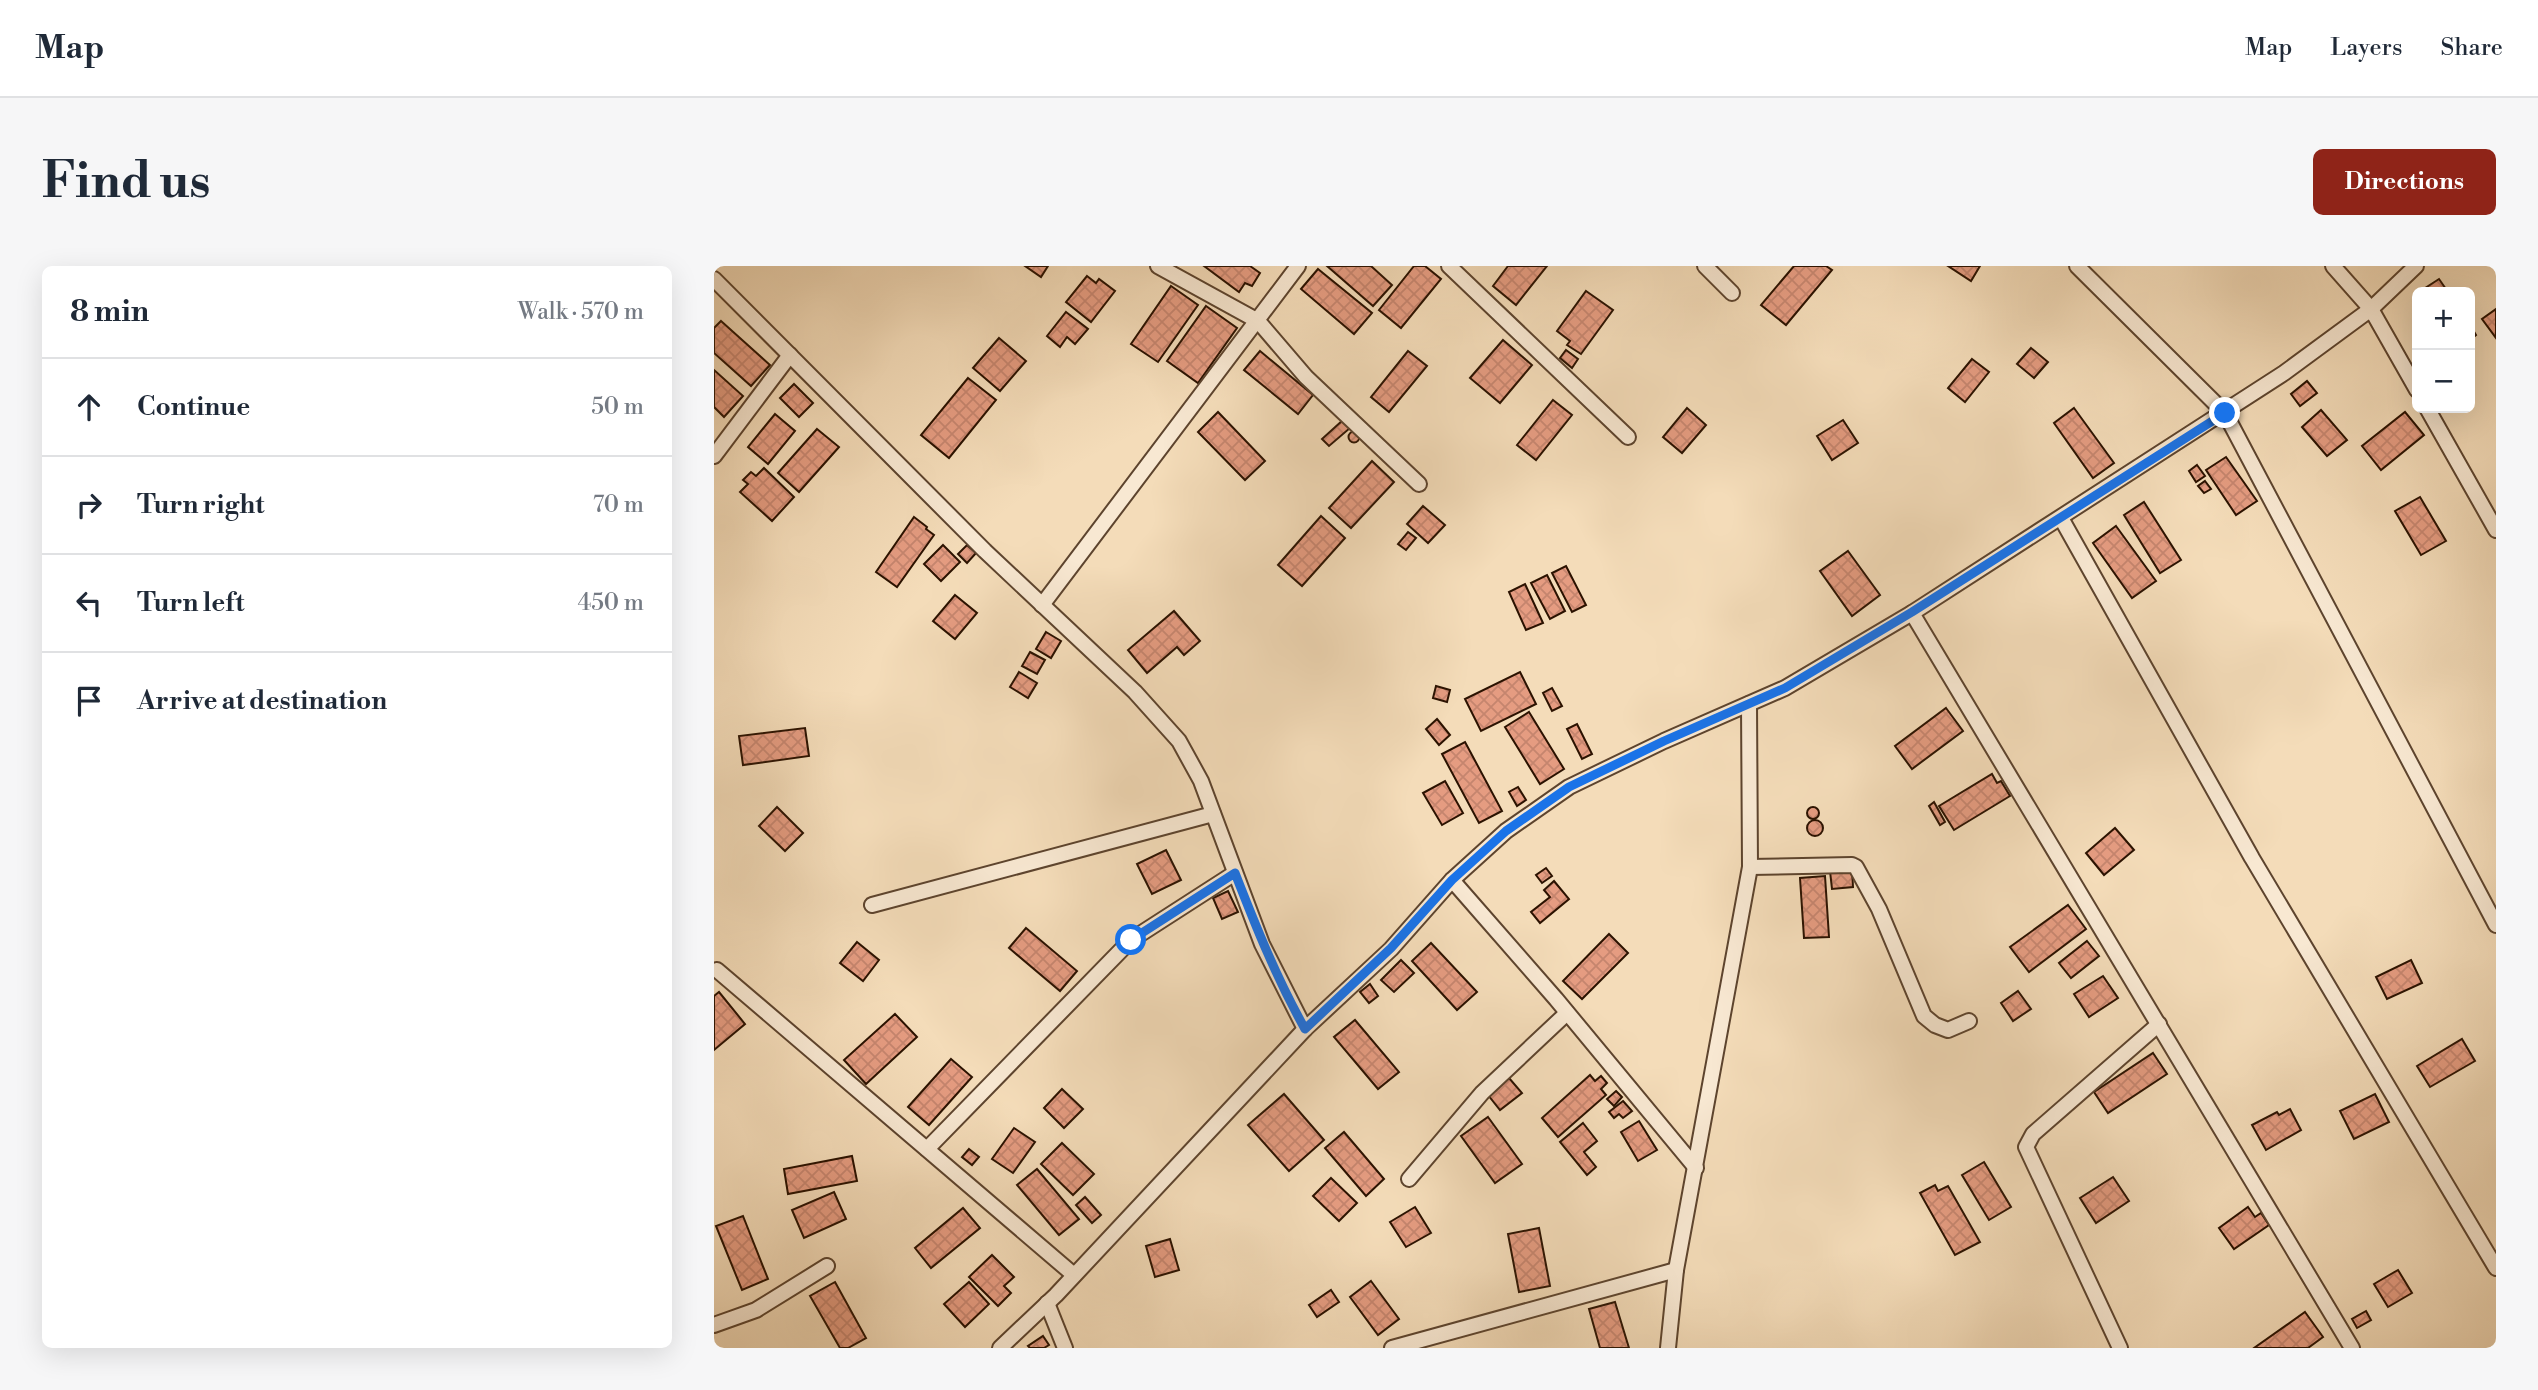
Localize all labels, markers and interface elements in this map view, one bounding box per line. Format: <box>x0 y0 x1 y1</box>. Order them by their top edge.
text: Map <box>35 28 104 69</box>
text: Map <box>2245 33 2292 63</box>
text: Layers <box>2330 33 2402 63</box>
text: Share <box>2440 33 2503 63</box>
button: Directions <box>2313 149 2496 215</box>
text: Find us <box>42 152 211 213</box>
map controls <box>2412 287 2475 413</box>
button: + <box>2412 287 2475 350</box>
text: 8 min <box>70 293 149 331</box>
text: Walk · 570 m <box>518 298 644 326</box>
button: − <box>2412 350 2475 413</box>
icon: ahead <box>70 388 108 426</box>
text: Continue <box>137 391 250 423</box>
text: 50 m <box>591 393 644 421</box>
route end <box>2209 397 2240 428</box>
icon: right <box>70 486 108 524</box>
text: Turn right <box>137 489 265 521</box>
text: 70 m <box>593 491 644 519</box>
icon: left <box>70 584 108 622</box>
text: Turn left <box>137 587 245 619</box>
text: 450 m <box>578 589 644 617</box>
icon: arrive <box>70 682 108 720</box>
text: Arrive at destination <box>137 685 387 717</box>
route start <box>1115 924 1146 955</box>

